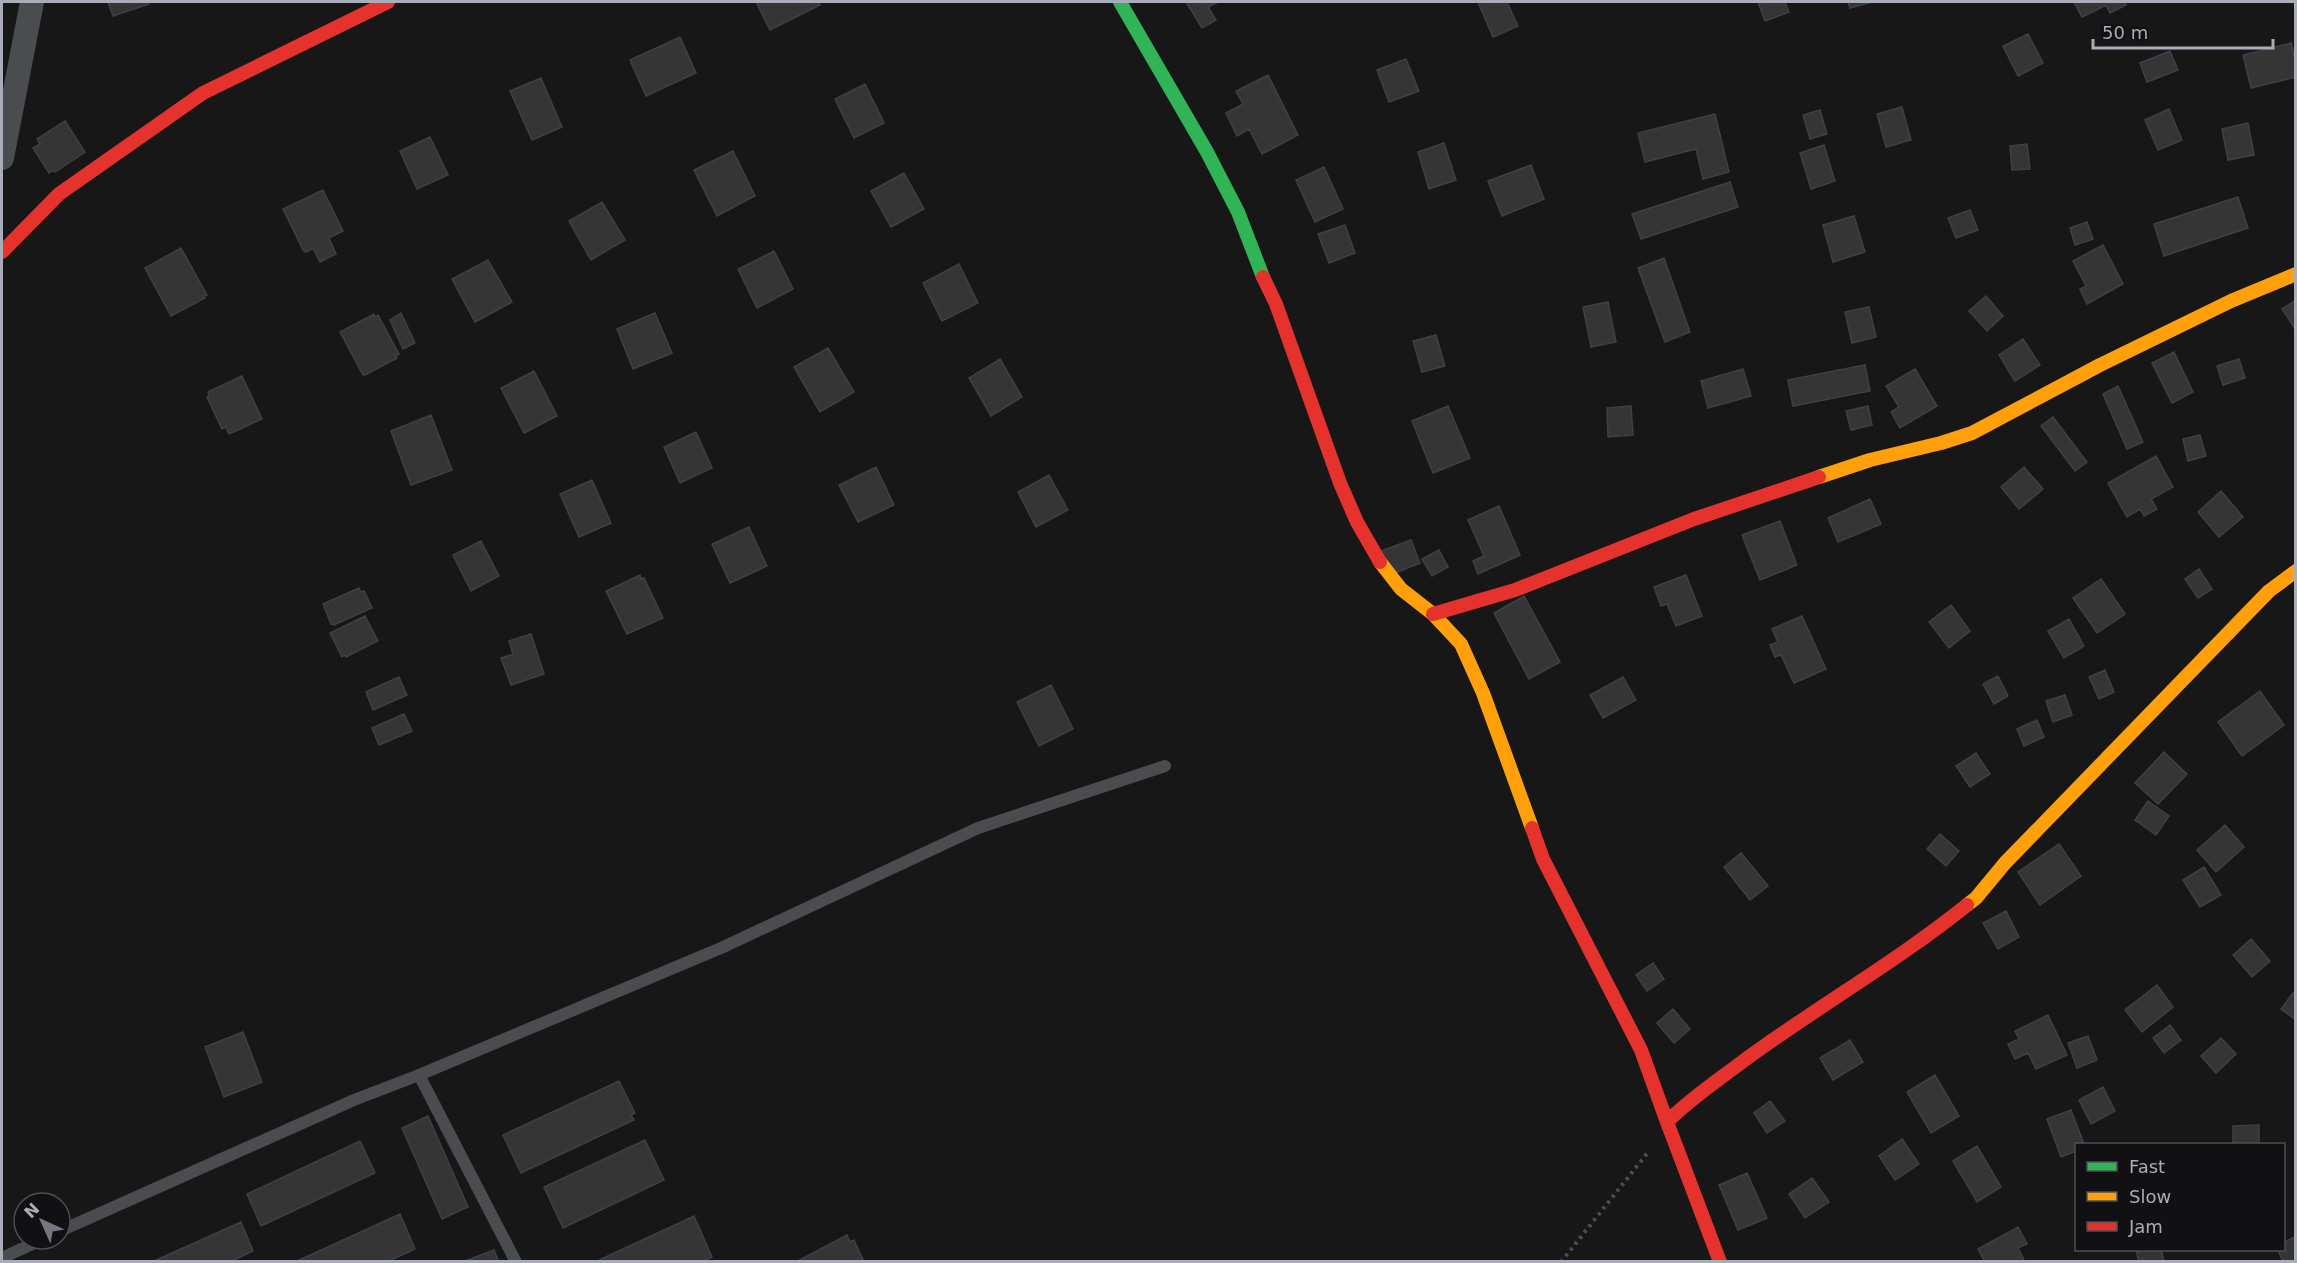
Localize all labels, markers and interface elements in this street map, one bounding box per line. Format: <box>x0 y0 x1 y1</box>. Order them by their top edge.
scale bar <box>2093 12 2273 50</box>
text: 50 m <box>2102 22 2148 43</box>
legend <box>2075 1143 2285 1251</box>
text: Fast <box>2129 1156 2165 1177</box>
text: Slow <box>2129 1186 2171 1207</box>
north arrow <box>12 1191 72 1251</box>
text: N <box>20 1199 43 1222</box>
text: Jam <box>2128 1216 2163 1237</box>

